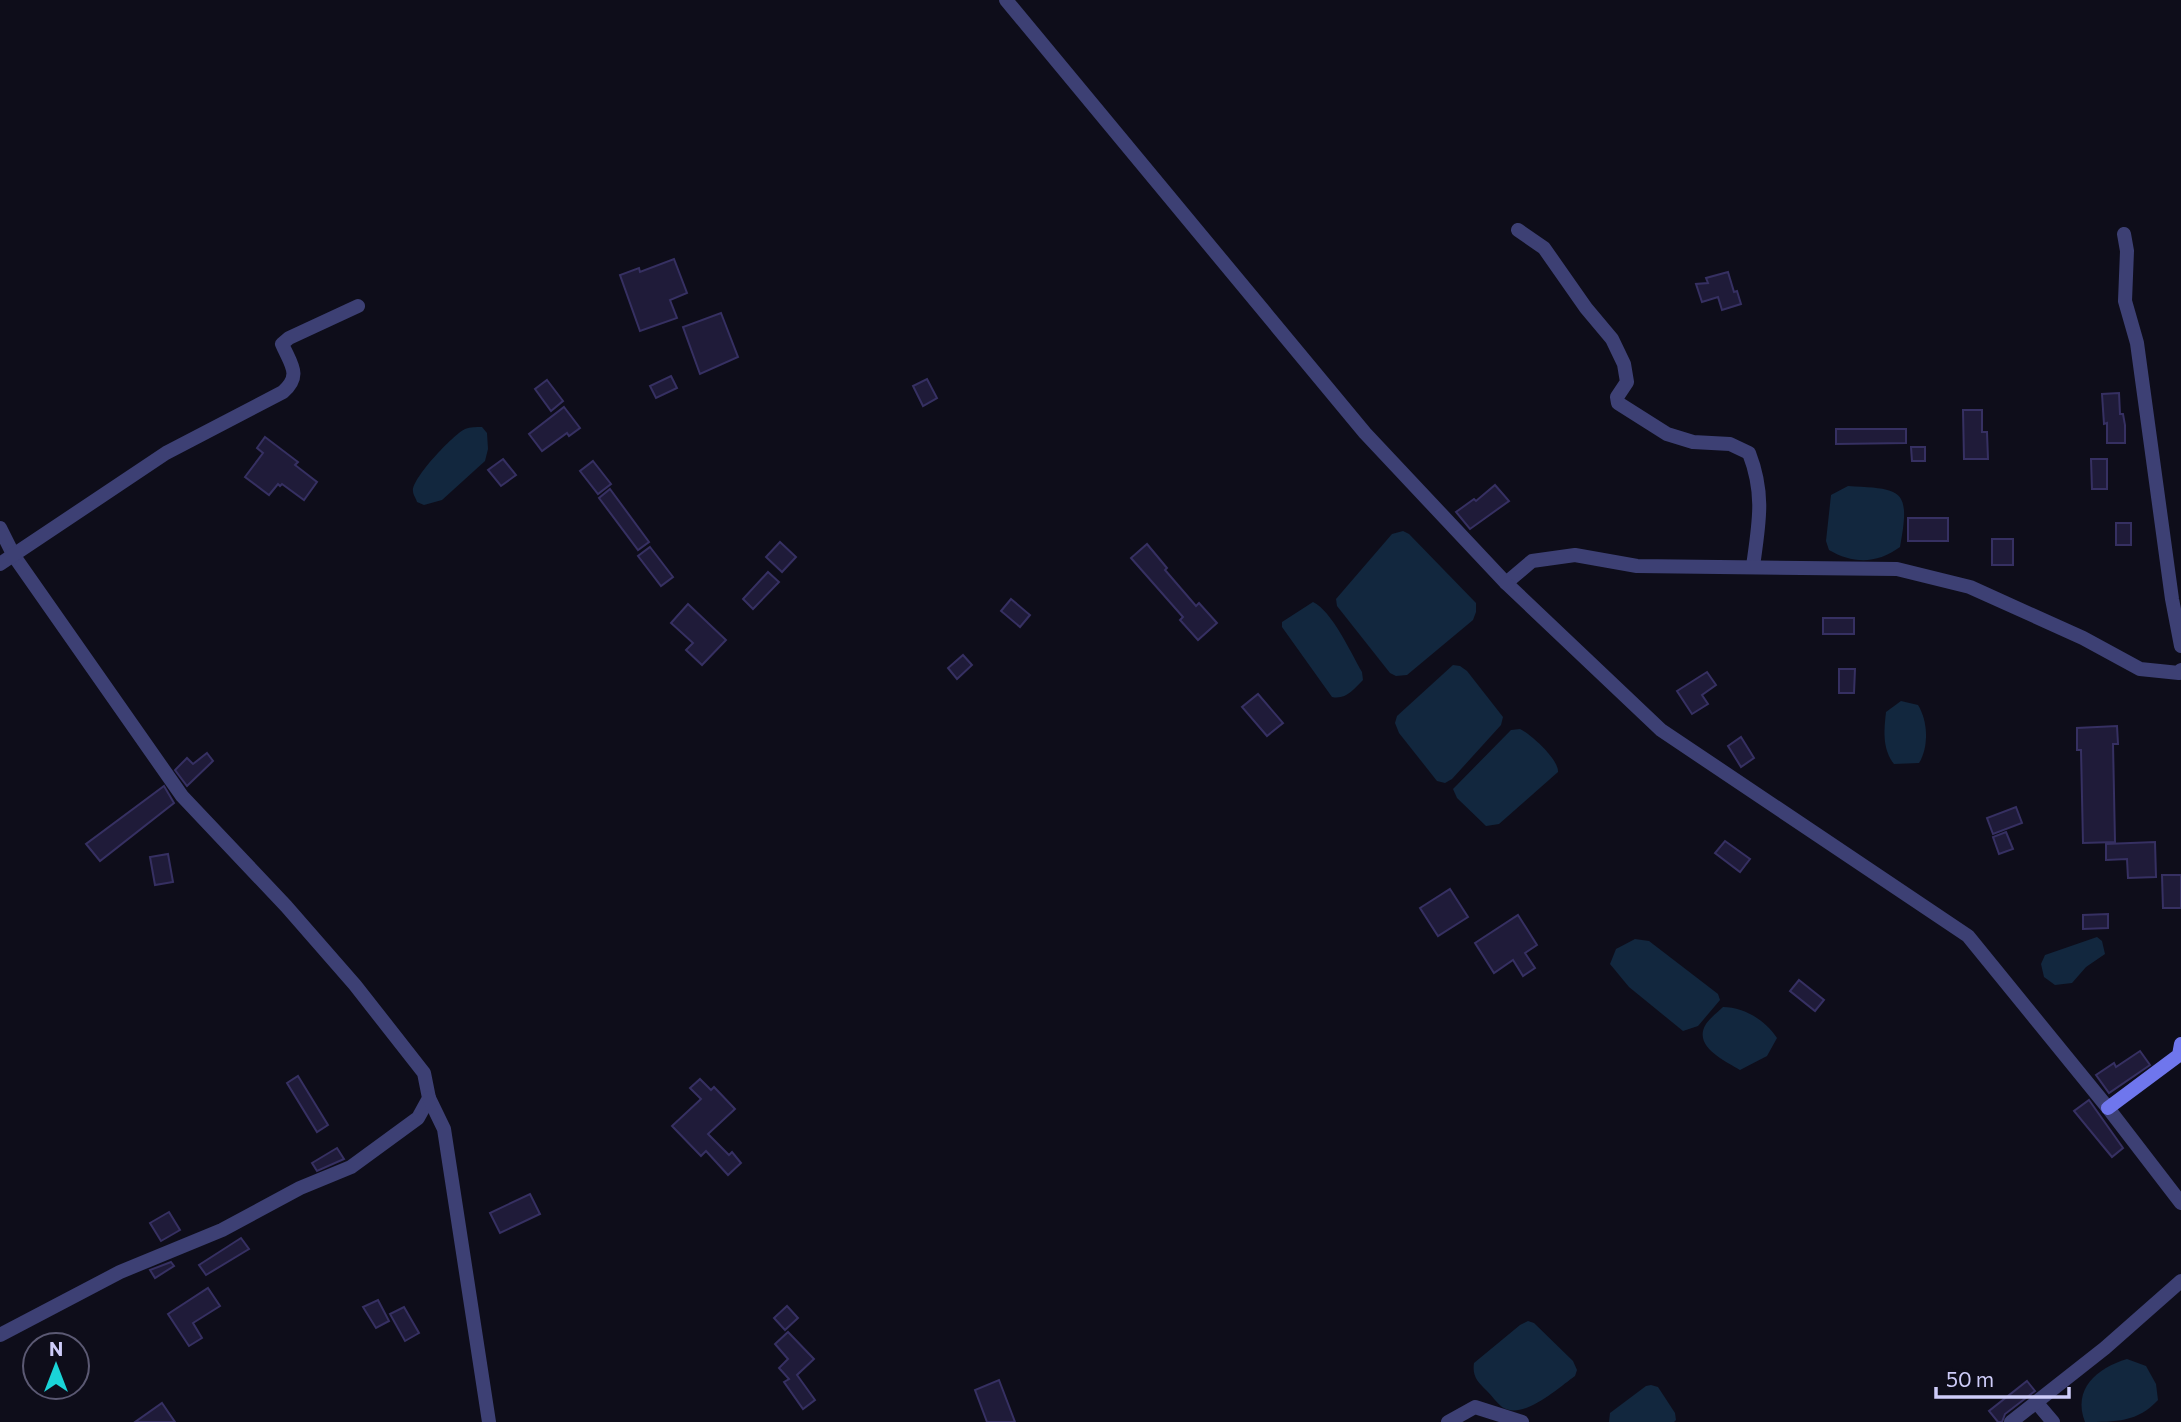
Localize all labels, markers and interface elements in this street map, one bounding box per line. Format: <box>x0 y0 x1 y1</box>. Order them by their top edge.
north arrow <box>21 1331 91 1401</box>
text: N <box>49 1337 63 1360</box>
scale bar <box>1936 1356 2069 1400</box>
text: 50 m <box>1946 1366 1994 1391</box>

